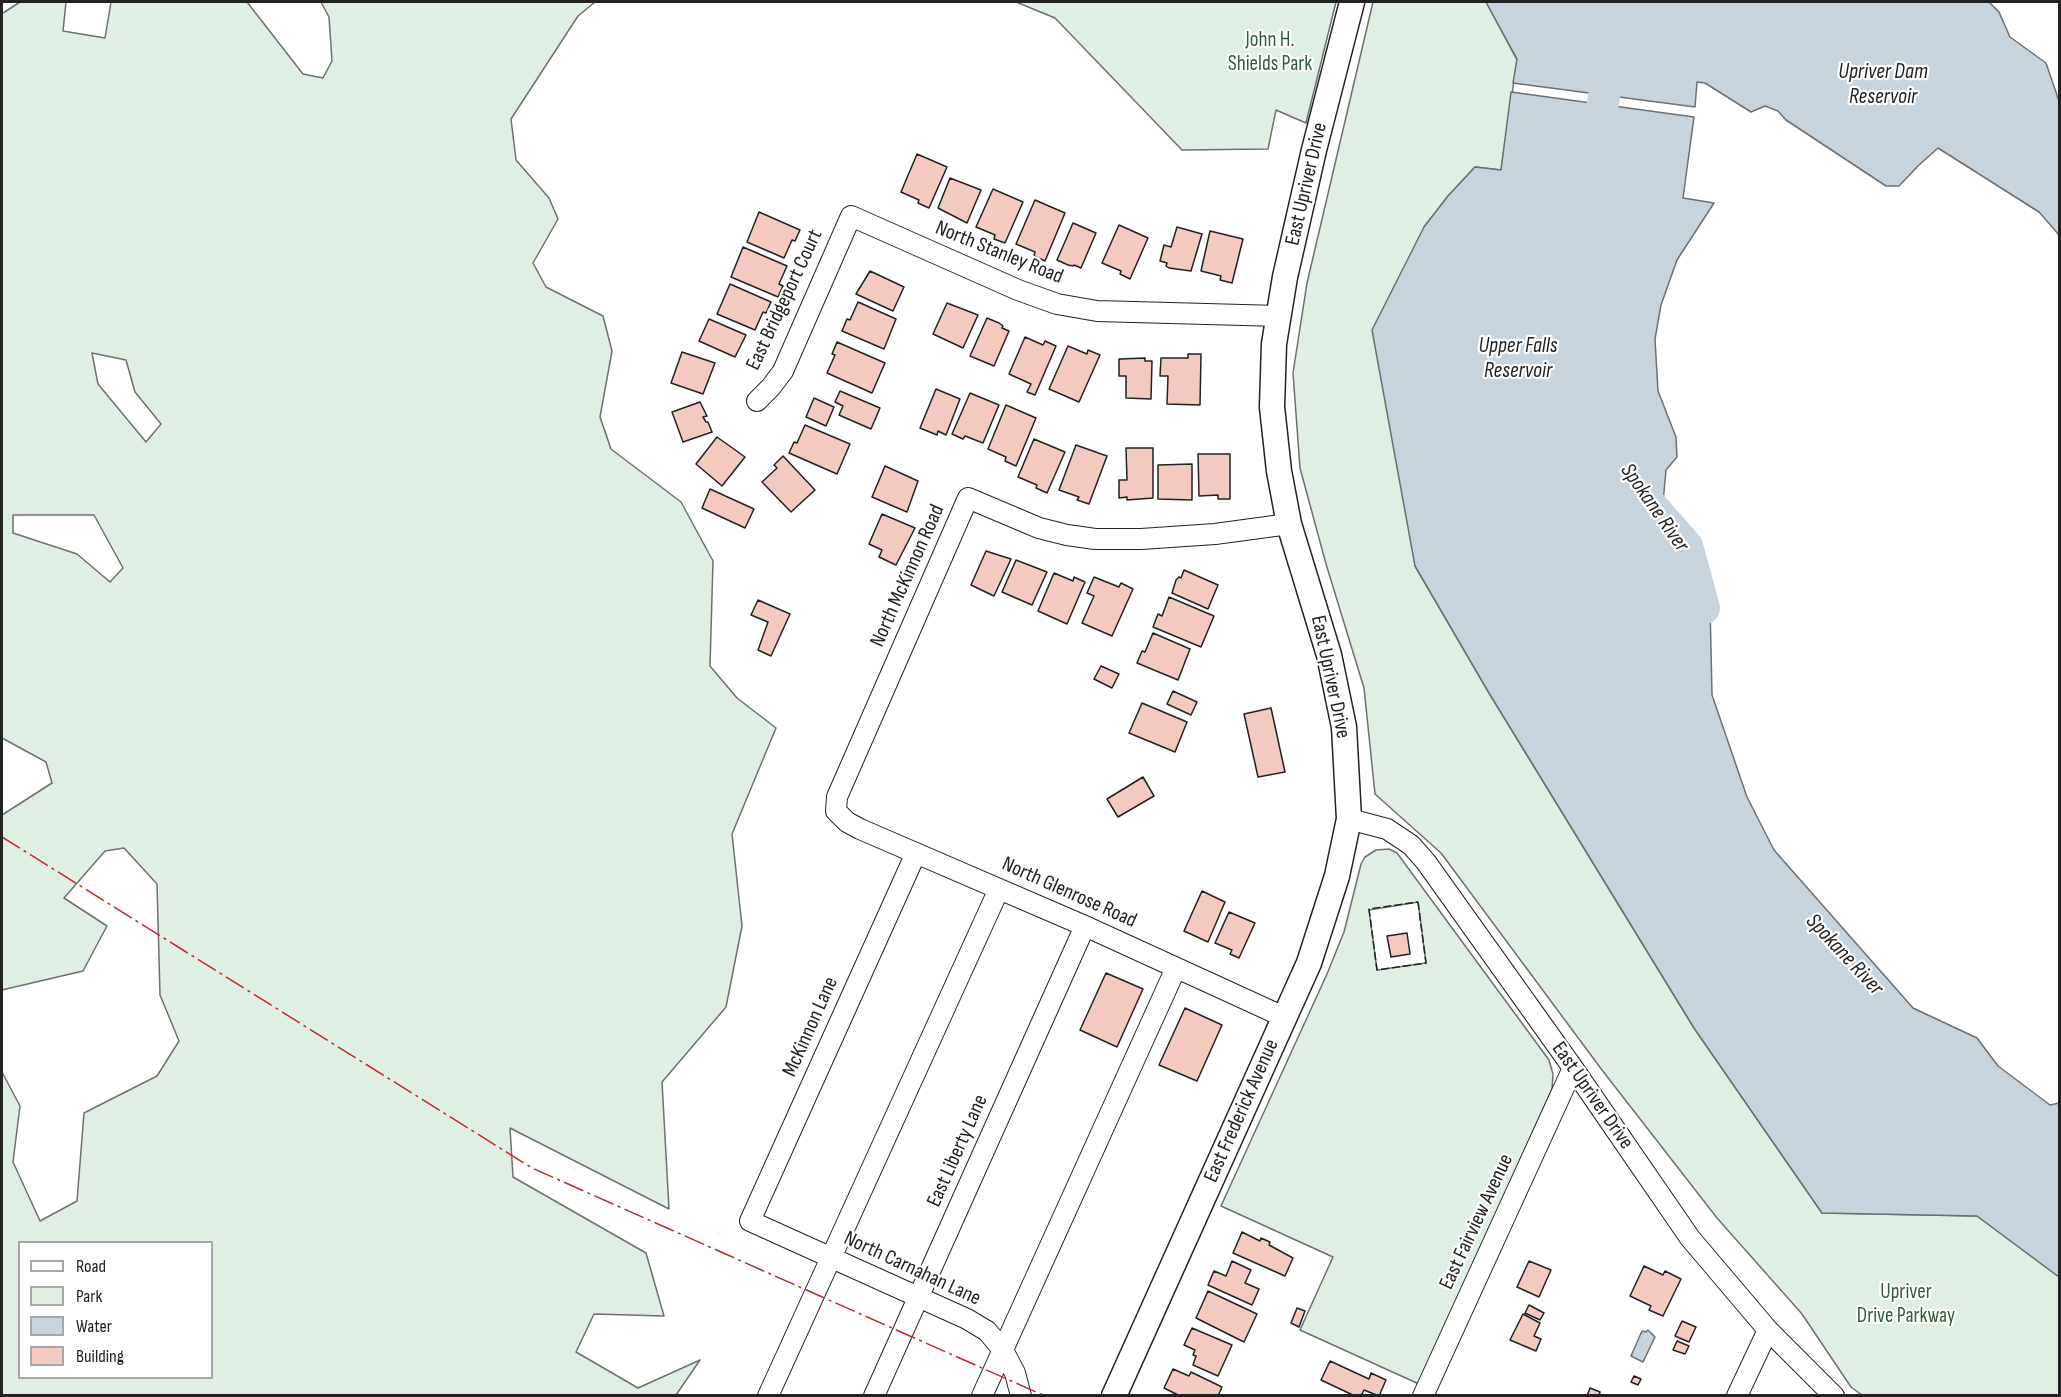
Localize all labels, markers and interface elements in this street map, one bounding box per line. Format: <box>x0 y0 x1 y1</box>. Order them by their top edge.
park label: John H. Shields Park <box>1228 28 1312 78</box>
water label: Upriver Dam Reservoir <box>1838 59 1928 110</box>
street label: East Upriver Drive <box>1281 120 1333 248</box>
street label: North Stanley Road <box>931 216 1067 290</box>
street label: East Bridgeport Court <box>741 226 829 374</box>
water label: Upper Falls Reservoir <box>1478 333 1558 384</box>
water label: Spokane River <box>1614 459 1694 557</box>
street label: North McKinnon Road <box>865 501 951 651</box>
street label: East Upriver Drive <box>1305 613 1355 741</box>
street label: North Glenrose Road <box>998 852 1140 934</box>
water label: Spokane River <box>1800 909 1888 1001</box>
street label: McKinnon Lane <box>778 973 844 1081</box>
street label: East Frederick Avenue <box>1199 1036 1285 1186</box>
street label: East Upriver Drive <box>1546 1038 1638 1154</box>
street label: East Liberty Lane <box>922 1091 994 1211</box>
street label: East Fairview Avenue <box>1435 1150 1519 1294</box>
street label: North Carnahan Lane <box>840 1226 984 1312</box>
legend <box>18 1241 213 1379</box>
text: Road <box>76 1256 106 1277</box>
park label: Upriver Drive Parkway <box>1857 1280 1955 1330</box>
text: Park <box>76 1286 102 1307</box>
text: Water <box>76 1316 112 1337</box>
text: Building <box>76 1346 124 1367</box>

